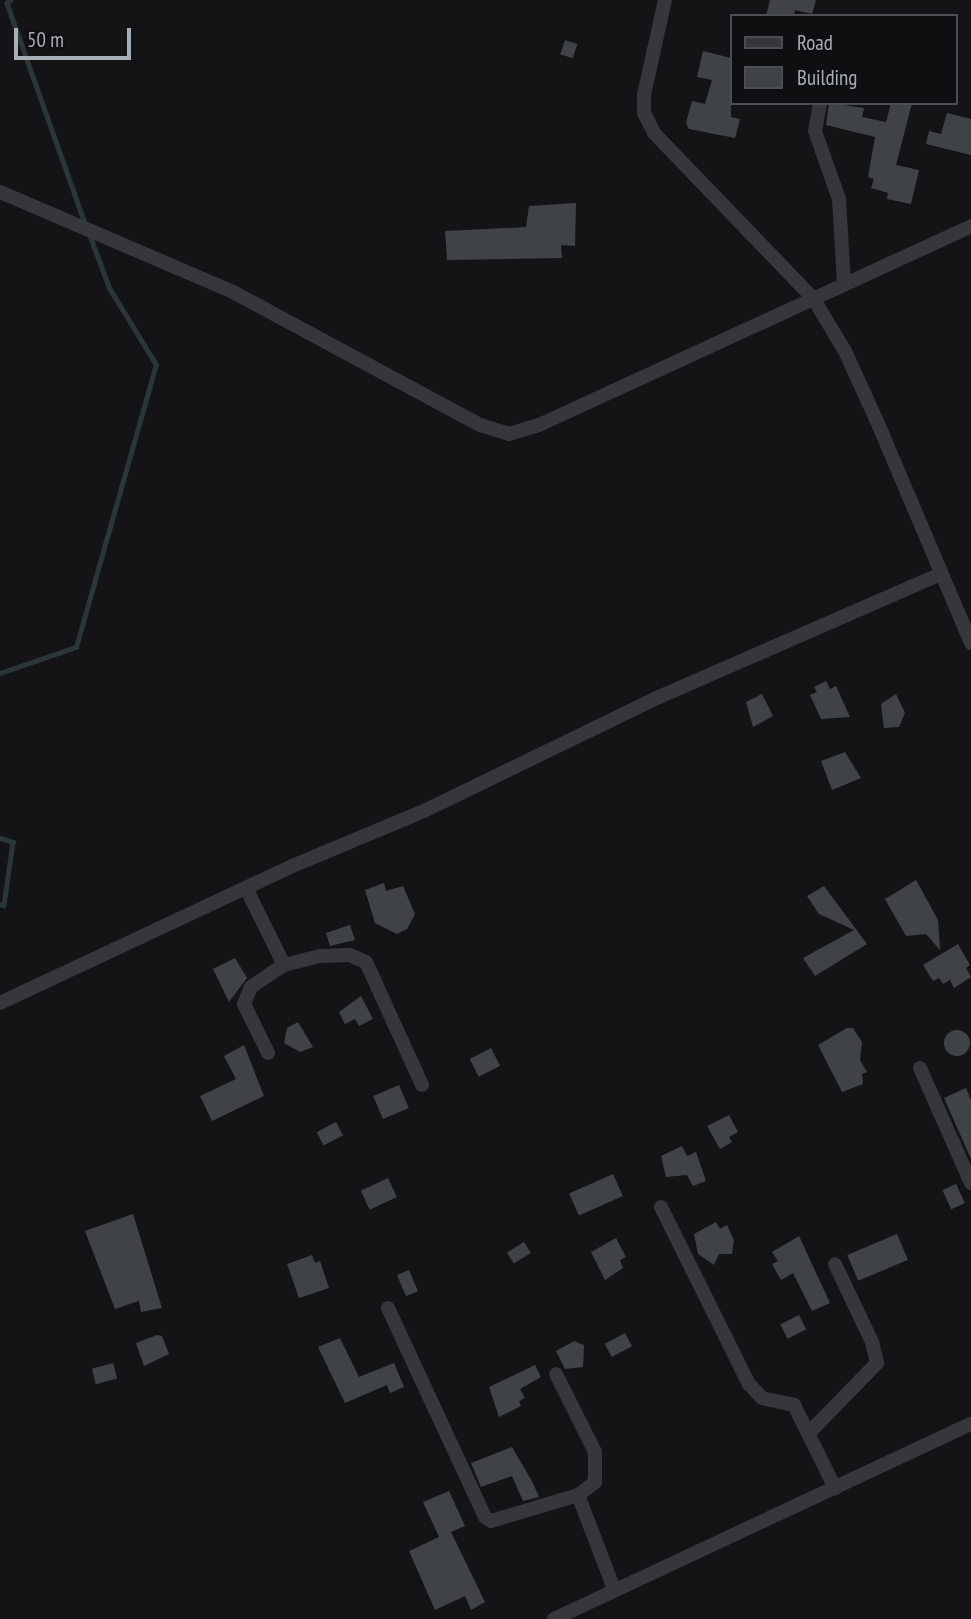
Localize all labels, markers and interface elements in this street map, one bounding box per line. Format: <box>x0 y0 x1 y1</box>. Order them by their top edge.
scale bar <box>18 14 135 58</box>
legend <box>730 14 957 105</box>
text: 50 m <box>27 26 64 53</box>
text: Road <box>797 29 833 56</box>
text: Building <box>797 64 857 91</box>

